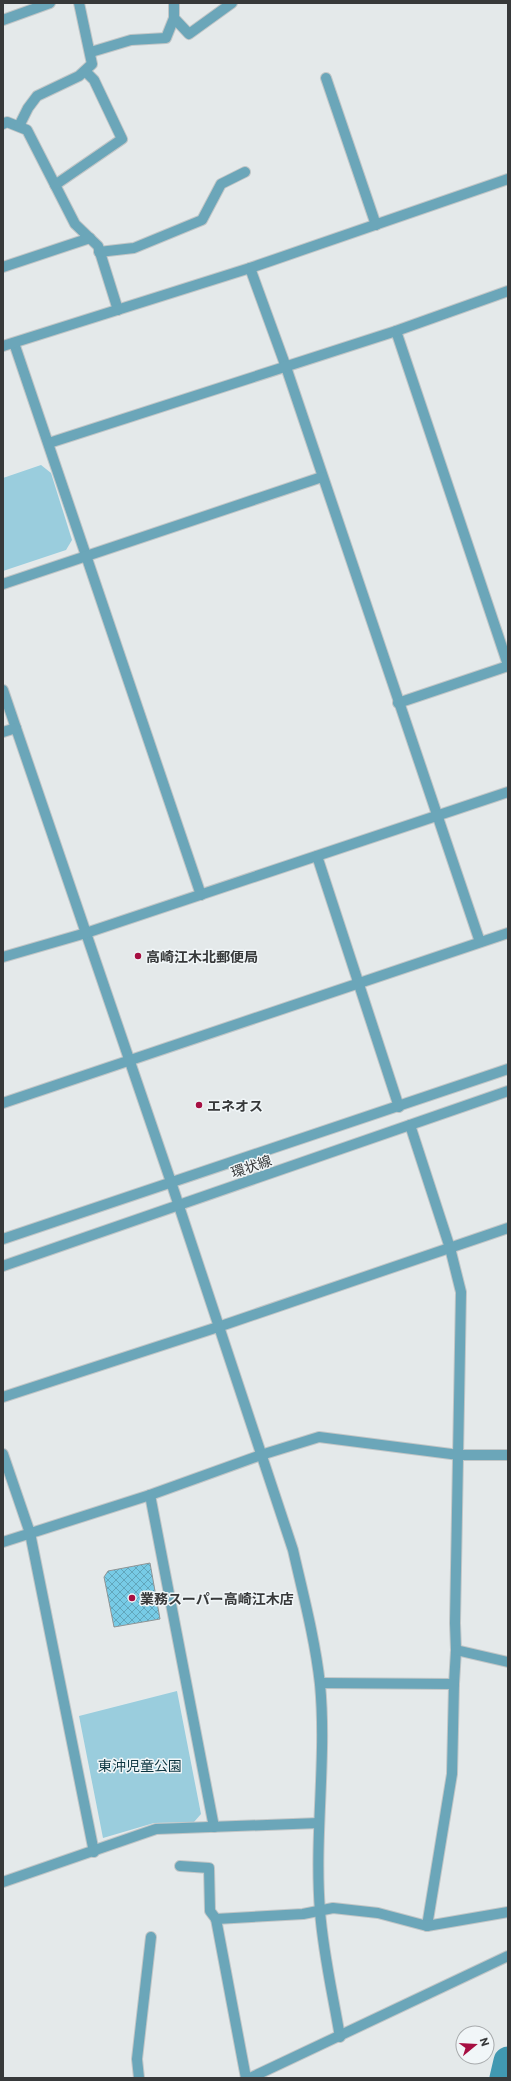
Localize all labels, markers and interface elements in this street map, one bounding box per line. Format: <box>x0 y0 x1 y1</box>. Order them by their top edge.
place label: 高崎江木北郵便局 <box>146 948 258 965</box>
marker: 高崎江木北郵便局 <box>133 951 143 961</box>
place label: エネオス <box>207 1097 263 1114</box>
marker: エネオス <box>194 1100 204 1110</box>
street label: 環状線 <box>228 1151 274 1181</box>
place label: 業務スーパー高崎江木店 <box>140 1590 294 1607</box>
marker: 業務スーパー高崎江木店 <box>127 1593 137 1603</box>
park label: 東沖児童公園 <box>98 1757 182 1774</box>
north arrow <box>455 2025 495 2065</box>
text: N <box>478 2036 492 2048</box>

